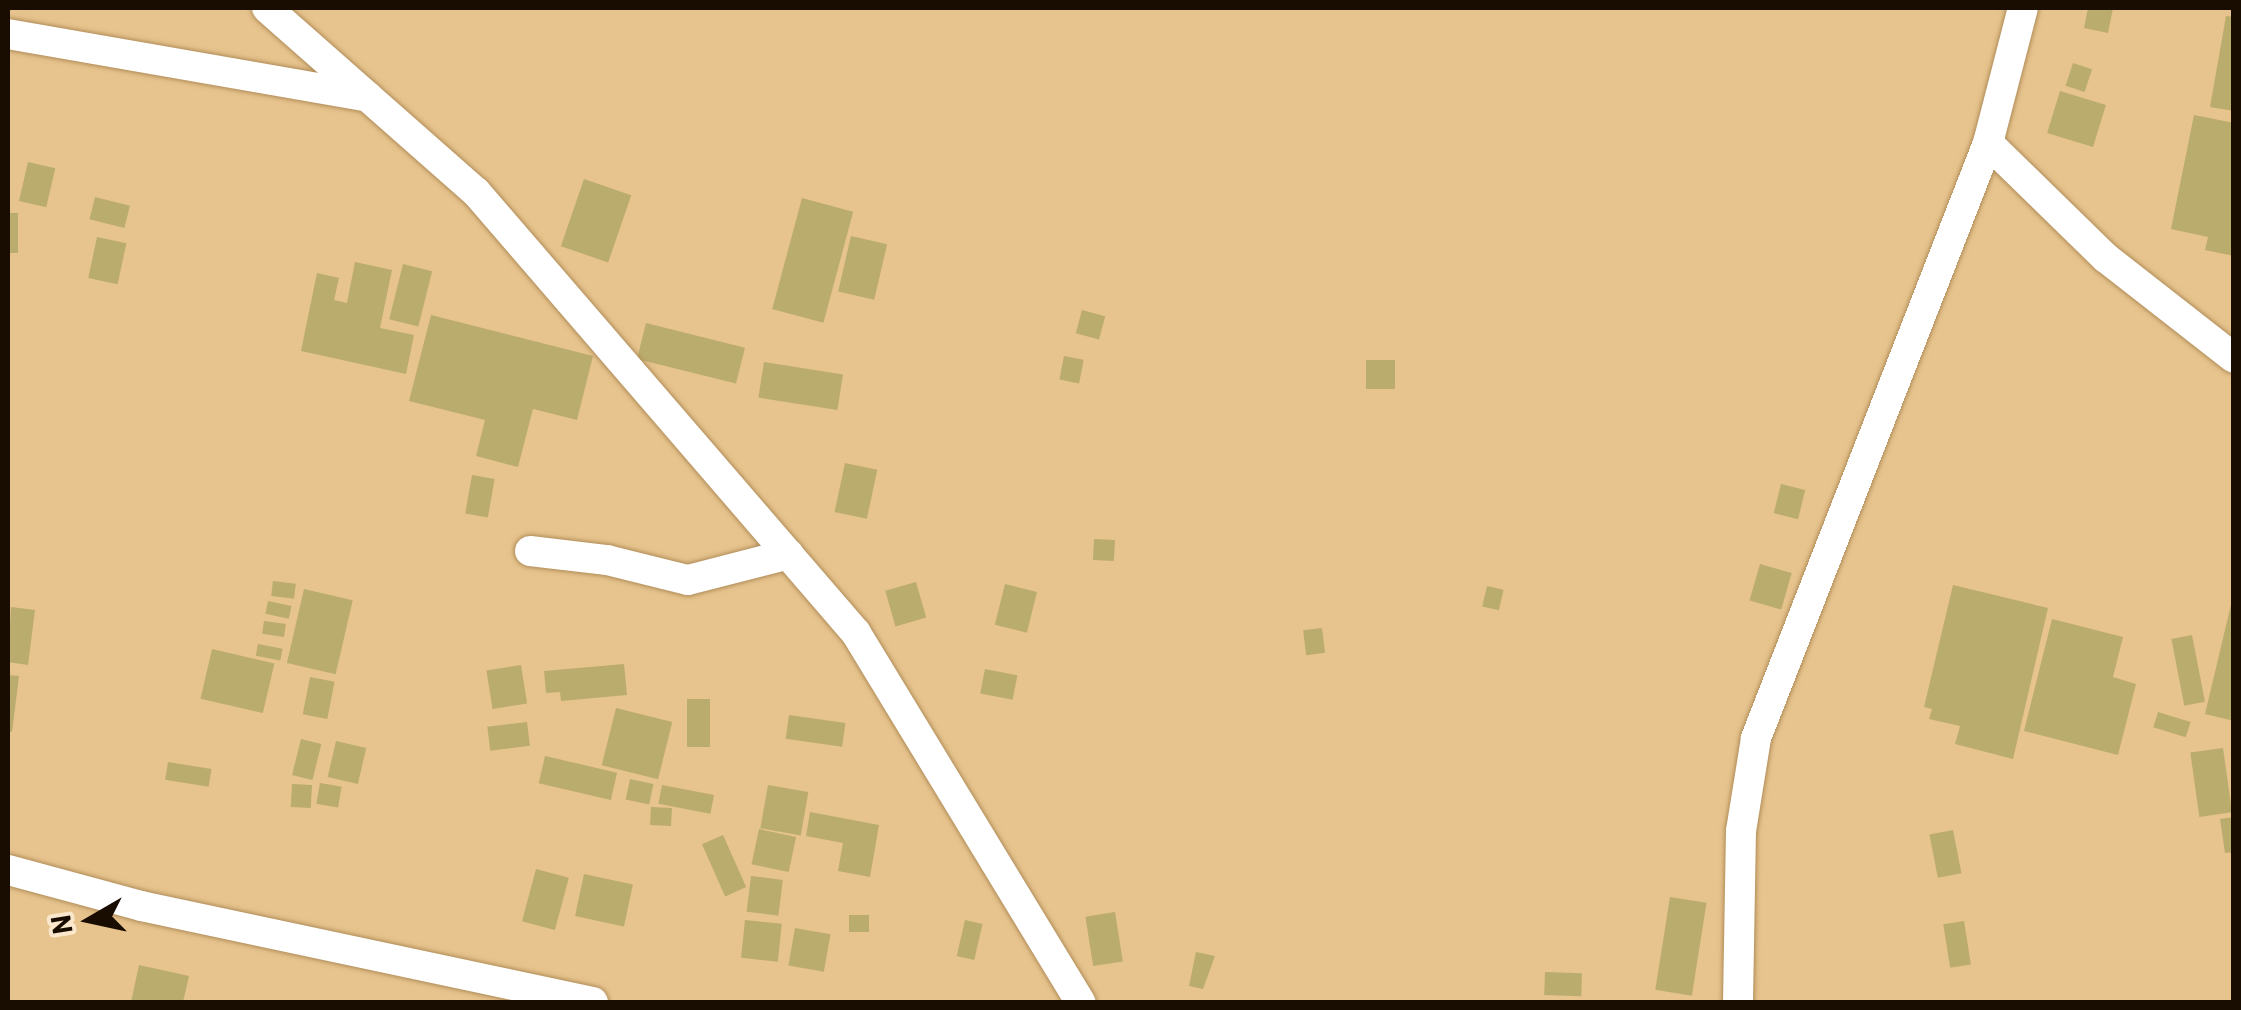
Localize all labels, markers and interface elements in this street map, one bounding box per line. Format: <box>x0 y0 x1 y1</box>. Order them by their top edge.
north arrow <box>40 870 140 970</box>
text: N <box>42 913 79 937</box>

